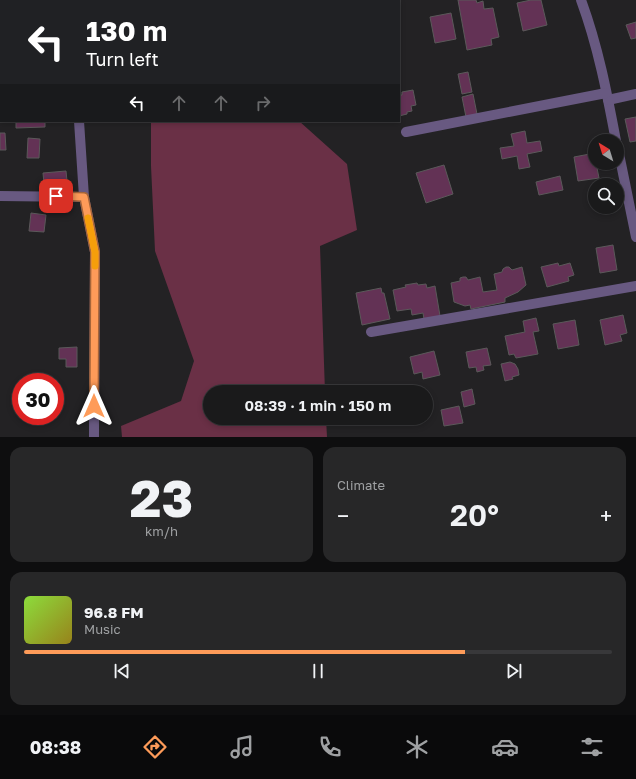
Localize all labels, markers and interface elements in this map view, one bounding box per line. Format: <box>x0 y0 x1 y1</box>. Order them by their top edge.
text: 130 m <box>86 14 167 47</box>
icon: left <box>20 16 72 68</box>
text: Turn left <box>86 48 159 70</box>
icon: left <box>126 92 148 114</box>
icon: ahead <box>168 92 190 114</box>
icon: ahead <box>210 92 232 114</box>
icon: right <box>252 92 274 114</box>
north arrow <box>588 134 624 170</box>
map controls <box>588 134 624 214</box>
button: search <box>588 178 624 214</box>
pin <box>39 179 73 213</box>
icon: arrive <box>45 185 67 207</box>
speed limit sign: 30 <box>12 373 64 425</box>
position arrow <box>73 385 115 427</box>
text: 08:39 · 1 min · 150 m <box>245 396 391 414</box>
text: 23 <box>130 466 193 528</box>
text: Climate <box>337 477 385 493</box>
text: 20° <box>450 497 499 533</box>
text: − <box>337 502 349 529</box>
text: + <box>600 502 612 529</box>
text: km/h <box>145 523 178 539</box>
text: 96.8 FM <box>84 603 143 621</box>
text: Music <box>84 621 121 637</box>
icon: previous <box>111 660 133 682</box>
icon: pause <box>307 660 329 682</box>
icon: next <box>503 660 525 682</box>
icon: directions <box>141 733 169 761</box>
icon: music <box>228 733 256 761</box>
icon: phone <box>316 733 344 761</box>
icon: climate <box>403 733 431 761</box>
icon: car <box>491 733 519 761</box>
icon: filters <box>578 733 606 761</box>
text: 08:38 <box>30 736 81 758</box>

